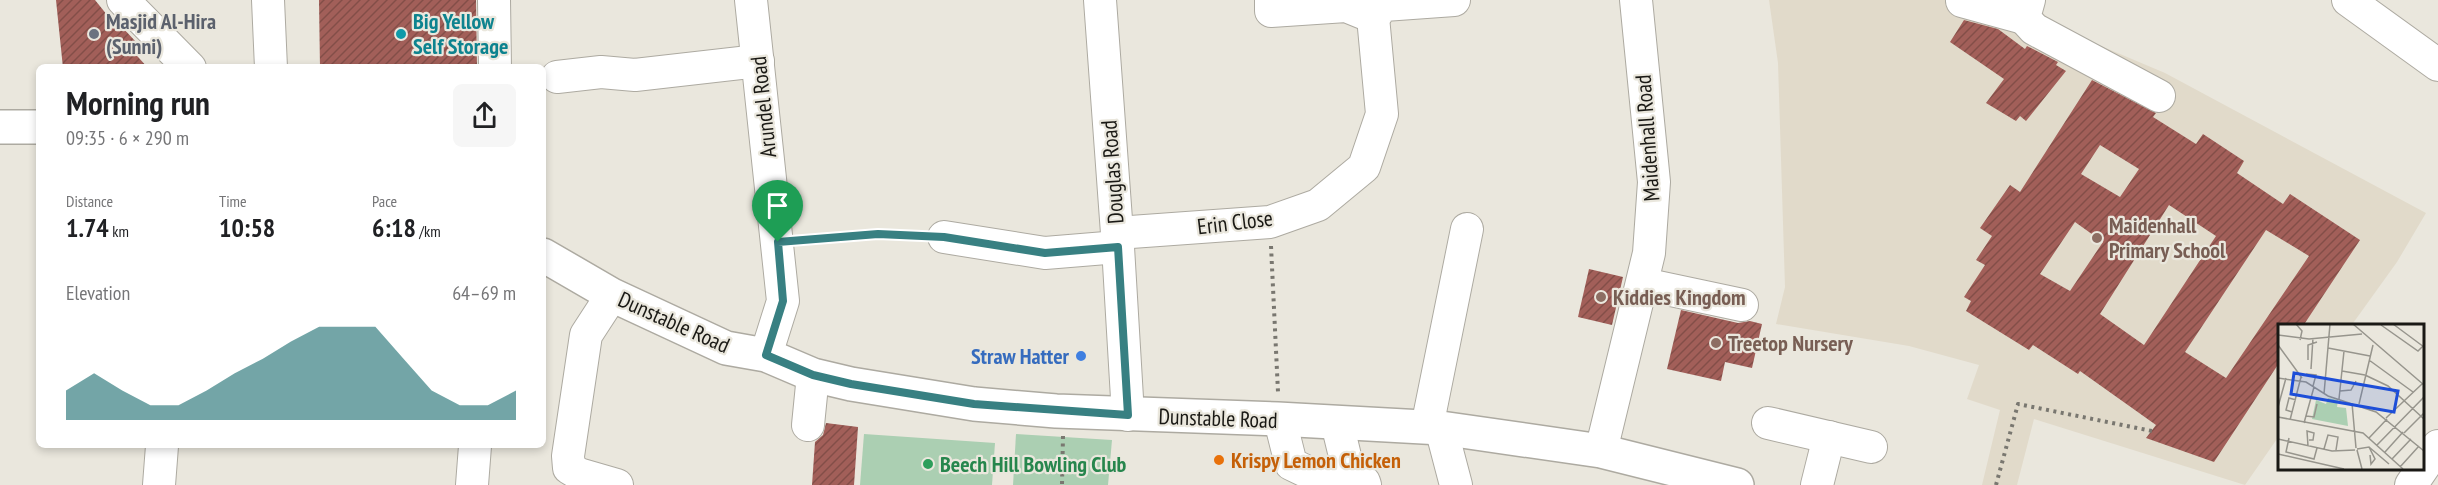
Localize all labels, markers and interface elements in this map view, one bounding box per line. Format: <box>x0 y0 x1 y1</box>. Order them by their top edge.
place label: Masjid Al-Hira (Sunni) <box>106 7 216 60</box>
place label: Big Yellow Self Storage <box>413 7 508 60</box>
marker: Masjid Al-Hira (Sunni) <box>87 27 101 41</box>
marker: Big Yellow Self Storage <box>394 27 408 41</box>
street label: Arundel Road <box>744 55 782 159</box>
street label: Maidenhall Road <box>1629 74 1665 202</box>
text: Morning run <box>66 81 210 124</box>
button: share <box>453 84 516 147</box>
street label: Douglas Road <box>1094 119 1130 225</box>
text: 09:35 · 6 × 290 m <box>66 125 189 151</box>
pin <box>752 180 803 242</box>
icon: arrive <box>761 189 794 222</box>
text: Distance <box>66 191 113 211</box>
text: Time <box>219 191 247 211</box>
text: Pace <box>372 191 397 211</box>
street label: Erin Close <box>1196 203 1274 241</box>
text: 1.74 <box>66 211 109 244</box>
text: 10:58 <box>219 211 275 244</box>
text: 6:18 <box>372 211 416 244</box>
place label: Maidenhall Primary School <box>2109 211 2226 264</box>
text: km <box>109 221 129 241</box>
text: /km <box>416 221 441 241</box>
marker: Maidenhall Primary School <box>2090 231 2104 245</box>
text: Elevation <box>66 280 130 306</box>
text: 64–69 m <box>452 280 516 306</box>
place label: Kiddies Kingdom <box>1613 283 1746 311</box>
street label: Dunstable Road <box>614 285 734 359</box>
marker: Kiddies Kingdom <box>1594 290 1608 304</box>
inset map <box>2278 324 2423 470</box>
place label: Treetop Nursery <box>1728 329 1854 357</box>
marker: Treetop Nursery <box>1709 336 1723 350</box>
place label: Straw Hatter <box>971 342 1070 370</box>
marker: Straw Hatter <box>1074 349 1088 363</box>
street label: Dunstable Road <box>1158 402 1278 434</box>
place label: Krispy Lemon Chicken <box>1231 446 1401 474</box>
place label: Beech Hill Bowling Club <box>940 450 1126 478</box>
marker: Krispy Lemon Chicken <box>1212 453 1226 467</box>
marker: Beech Hill Bowling Club <box>921 457 935 471</box>

